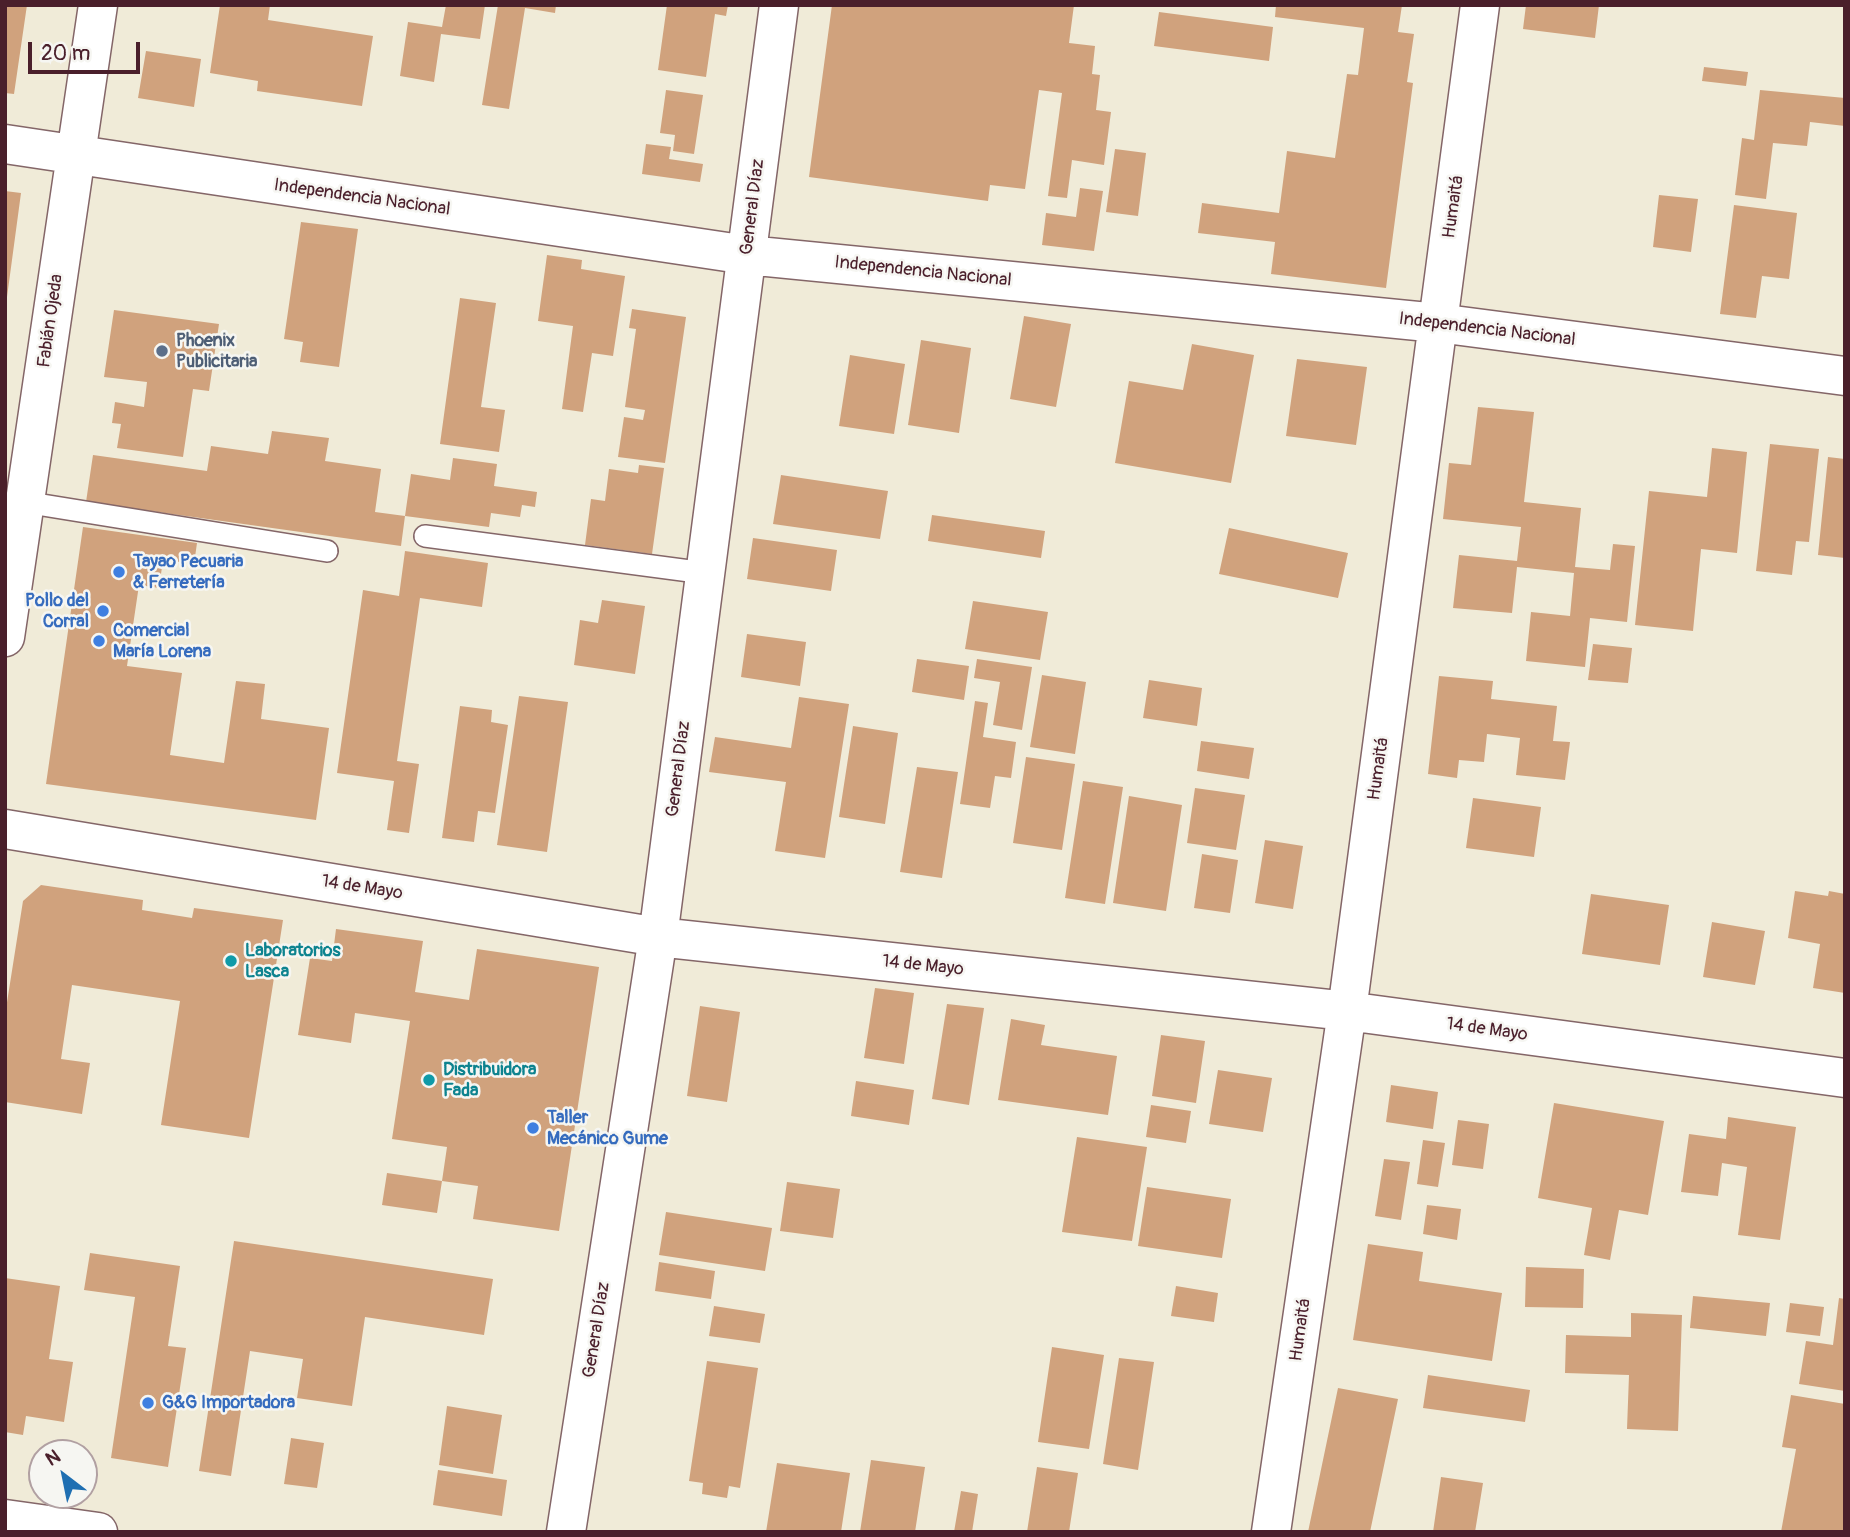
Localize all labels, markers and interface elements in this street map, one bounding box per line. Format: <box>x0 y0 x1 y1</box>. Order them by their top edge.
scale bar <box>32 28 144 72</box>
text: 20 m <box>41 40 90 67</box>
street label: General Díaz <box>736 158 770 256</box>
street label: Humaitá <box>1439 174 1469 240</box>
street label: Independencia Nacional <box>272 175 452 221</box>
street label: Independencia Nacional <box>833 252 1013 292</box>
street label: Fabián Ojeda <box>34 273 68 369</box>
street label: Independencia Nacional <box>1397 308 1577 352</box>
place label: Phoenix Publicitaria <box>176 330 257 372</box>
marker: Phoenix Publicitaria <box>154 343 170 359</box>
place label: Tayao Pecuaria & Ferretería <box>133 551 243 594</box>
marker: Tayao Pecuaria & Ferretería <box>111 564 127 580</box>
place label: Pollo del Corral <box>25 590 89 632</box>
marker: Pollo del Corral <box>95 603 111 619</box>
place label: Comercial María Lorena <box>113 620 211 662</box>
marker: Comercial María Lorena <box>91 633 107 649</box>
street label: General Díaz <box>662 720 696 818</box>
street label: Humaitá <box>1364 736 1394 802</box>
street label: 14 de Mayo <box>320 871 404 905</box>
place label: Laboratorios Lasca <box>245 940 341 982</box>
street label: 14 de Mayo <box>881 951 965 981</box>
marker: Laboratorios Lasca <box>223 953 239 969</box>
street label: 14 de Mayo <box>1445 1014 1529 1046</box>
place label: Distribuidora Fada <box>443 1059 536 1102</box>
marker: Distribuidora Fada <box>421 1072 437 1088</box>
place label: Taller Mecánico Gume <box>547 1107 668 1150</box>
marker: Taller Mecánico Gume <box>525 1120 541 1136</box>
street label: General Díaz <box>579 1281 615 1379</box>
street label: Humaitá <box>1286 1297 1316 1363</box>
place label: G&G Importadora <box>162 1392 295 1414</box>
marker: G&G Importadora <box>140 1395 156 1411</box>
north arrow <box>28 1439 98 1509</box>
text: N <box>41 1444 65 1471</box>

